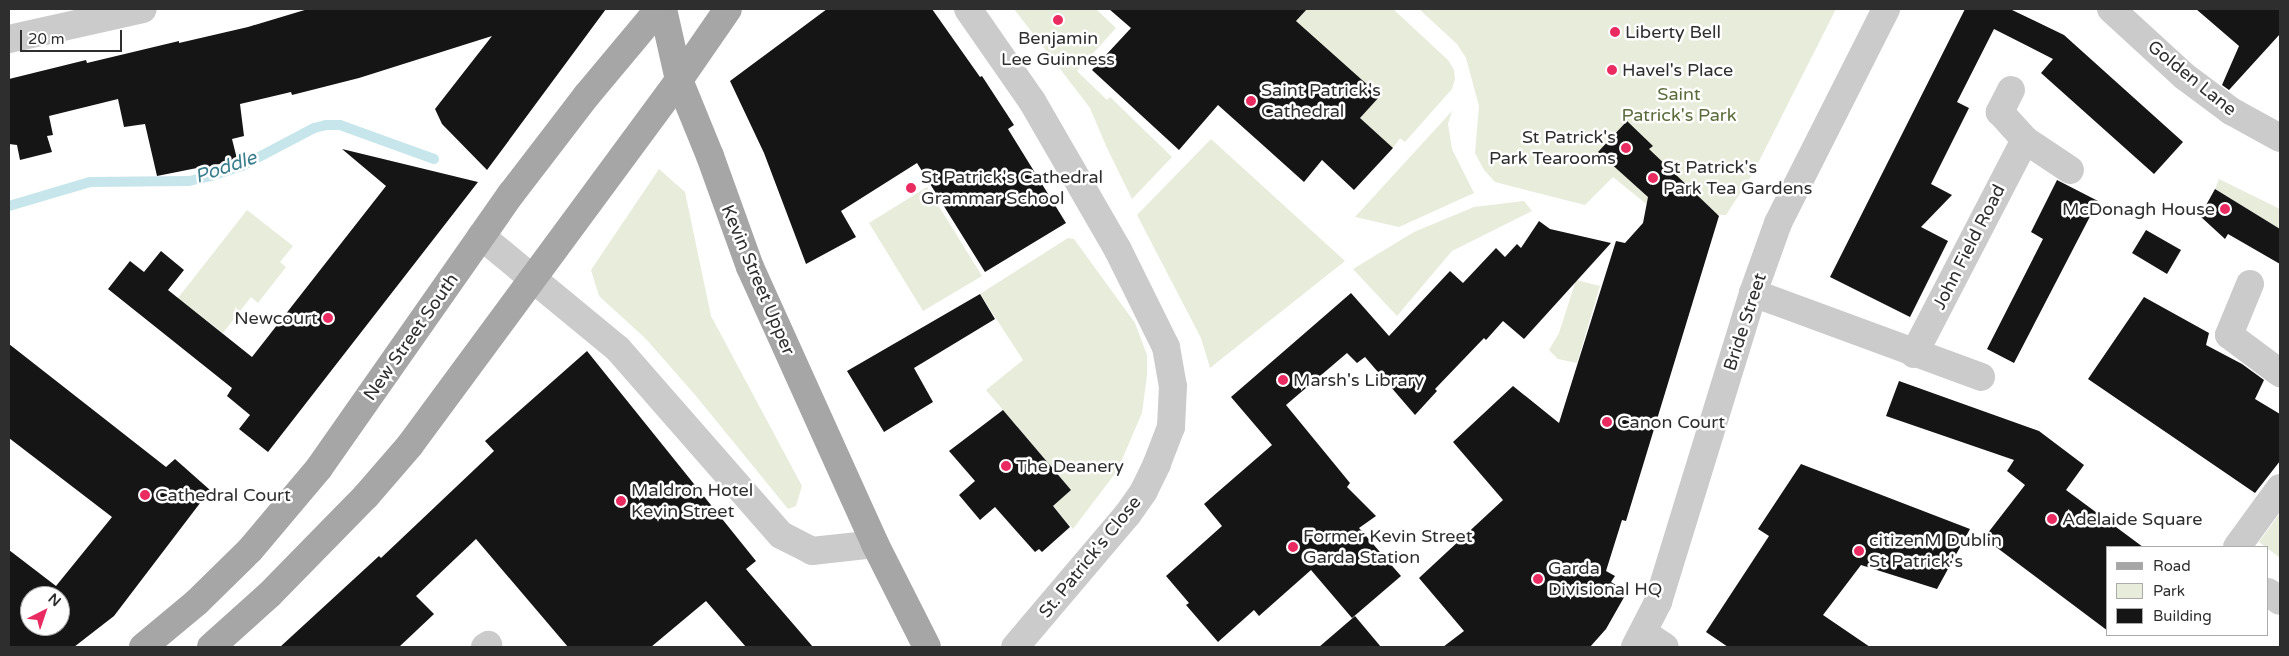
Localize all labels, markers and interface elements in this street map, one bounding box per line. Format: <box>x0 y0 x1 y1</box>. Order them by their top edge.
marker: Benjamin Lee Guinness <box>1052 14 1064 26</box>
scale bar <box>22 20 125 52</box>
place label: Liberty Bell <box>1625 21 1721 43</box>
marker: Liberty Bell <box>1609 26 1621 38</box>
place label: Benjamin Lee Guinness <box>1001 28 1115 70</box>
text: 20 m <box>28 30 65 48</box>
street label: Golden Lane <box>2143 36 2241 120</box>
place label: Havel's Place <box>1622 59 1733 81</box>
marker: Havel's Place <box>1606 64 1618 76</box>
place label: Saint Patrick's Cathedral <box>1261 80 1381 122</box>
park label: Saint Patrick's Park <box>1622 84 1736 126</box>
marker: Saint Patrick's Cathedral <box>1245 95 1257 107</box>
place label: St Patrick's Park Tearooms <box>1489 127 1616 170</box>
marker: St Patrick's Park Tearooms <box>1620 142 1632 154</box>
water label: Poddle <box>192 147 260 189</box>
place label: St Patrick's Park Tea Gardens <box>1663 157 1812 200</box>
place label: St Patrick's Cathedral Grammar School <box>921 167 1103 210</box>
marker: St Patrick's Park Tea Gardens <box>1647 172 1659 184</box>
street label: John Field Road <box>1928 181 2010 313</box>
marker: St Patrick's Cathedral Grammar School <box>905 182 917 194</box>
place label: McDonagh House <box>2062 198 2215 220</box>
street label: Kevin Street Upper <box>717 202 799 358</box>
marker: McDonagh House <box>2219 203 2231 215</box>
street label: New Street South <box>359 269 463 405</box>
street label: Bride Street <box>1719 270 1771 374</box>
place label: Newcourt <box>234 307 318 329</box>
marker: Newcourt <box>322 312 334 324</box>
place label: Marsh's Library <box>1293 369 1424 391</box>
marker: Marsh's Library <box>1277 374 1289 386</box>
place label: Canon Court <box>1617 411 1725 433</box>
marker: Canon Court <box>1601 416 1613 428</box>
place label: The Deanery <box>1016 455 1124 477</box>
marker: The Deanery <box>1000 460 1012 472</box>
place label: Maldron Hotel Kevin Street <box>631 480 753 522</box>
place label: Cathedral Court <box>155 484 291 506</box>
marker: Cathedral Court <box>139 489 151 501</box>
street label: St. Patrick's Close <box>1034 492 1146 622</box>
marker: Maldron Hotel Kevin Street <box>615 495 627 507</box>
place label: Adelaide Square <box>2062 508 2202 530</box>
marker: Adelaide Square <box>2046 513 2058 525</box>
place label: Former Kevin Street Garda Station <box>1303 526 1473 568</box>
place label: citizenM Dublin St Patrick's <box>1869 530 2002 572</box>
marker: Former Kevin Street Garda Station <box>1287 541 1299 553</box>
marker: citizenM Dublin St Patrick's <box>1853 545 1865 557</box>
legend <box>2106 546 2269 636</box>
text: Road <box>2153 557 2191 575</box>
place label: Garda Divisional HQ <box>1548 558 1662 600</box>
marker: Garda Divisional HQ <box>1532 573 1544 585</box>
text: Park <box>2153 582 2185 600</box>
north arrow <box>20 586 70 636</box>
text: N <box>45 590 64 610</box>
text: Building <box>2153 607 2212 625</box>

